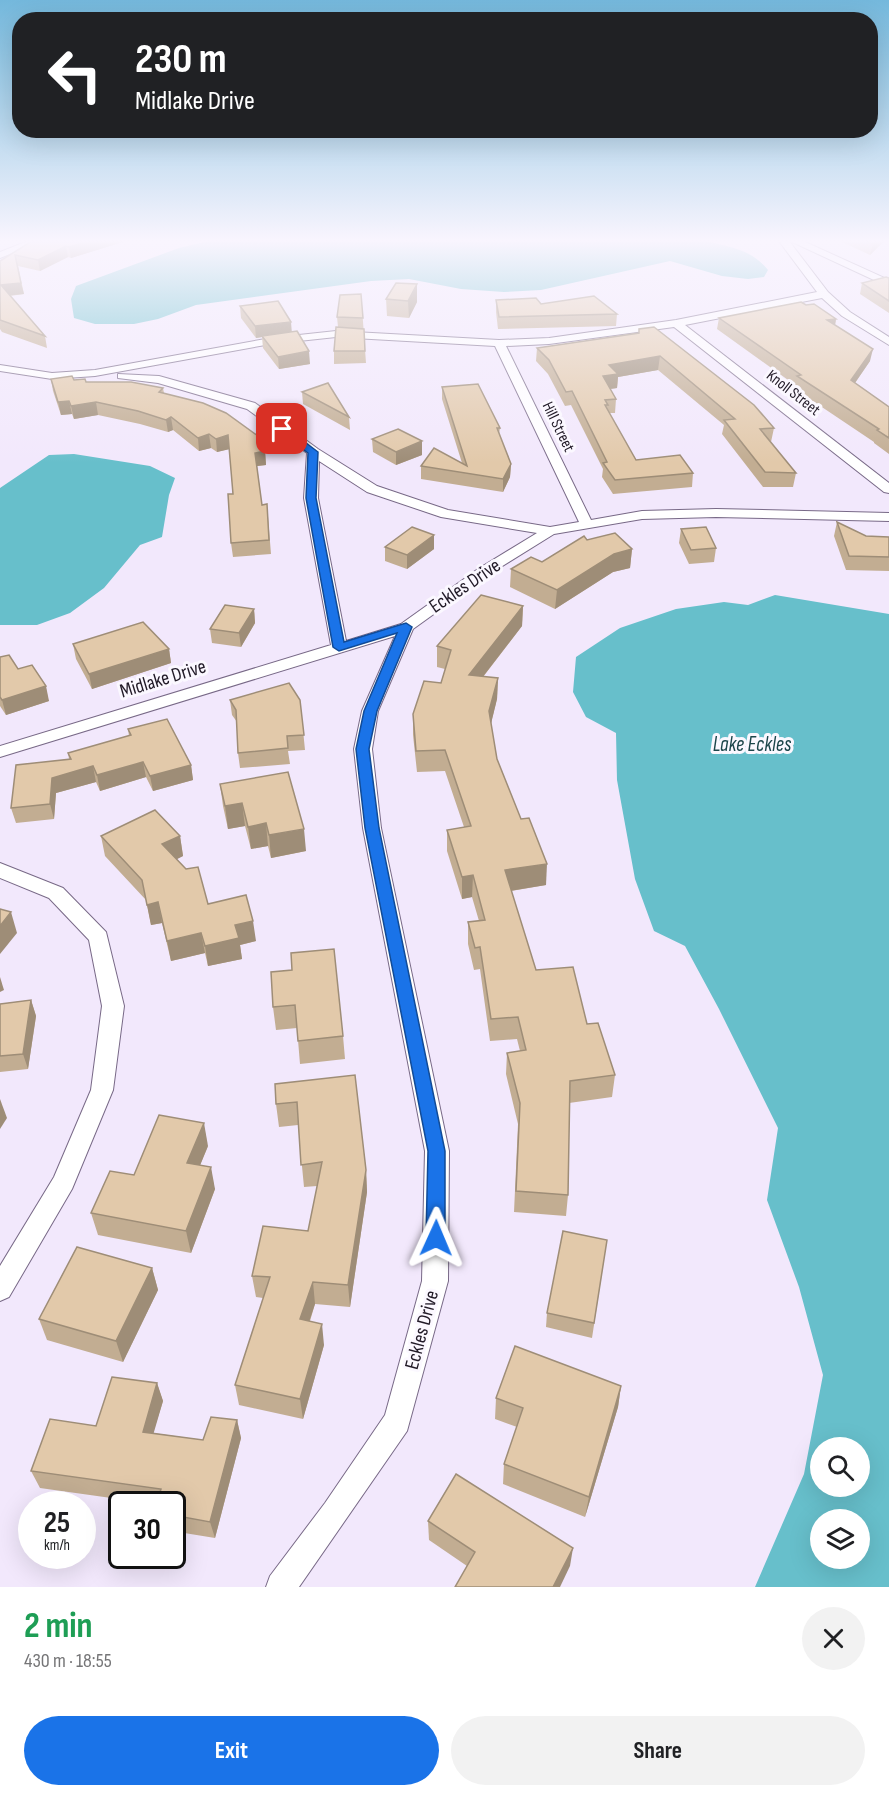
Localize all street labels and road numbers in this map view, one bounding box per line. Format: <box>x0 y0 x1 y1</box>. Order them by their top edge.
street label: Knoll Street <box>762 366 824 420</box>
street label: Hill Street <box>538 399 578 455</box>
street label: Eckles Drive <box>425 553 505 619</box>
street label: Midlake Drive <box>117 655 209 703</box>
street label: Eckles Drive <box>400 1288 444 1372</box>

